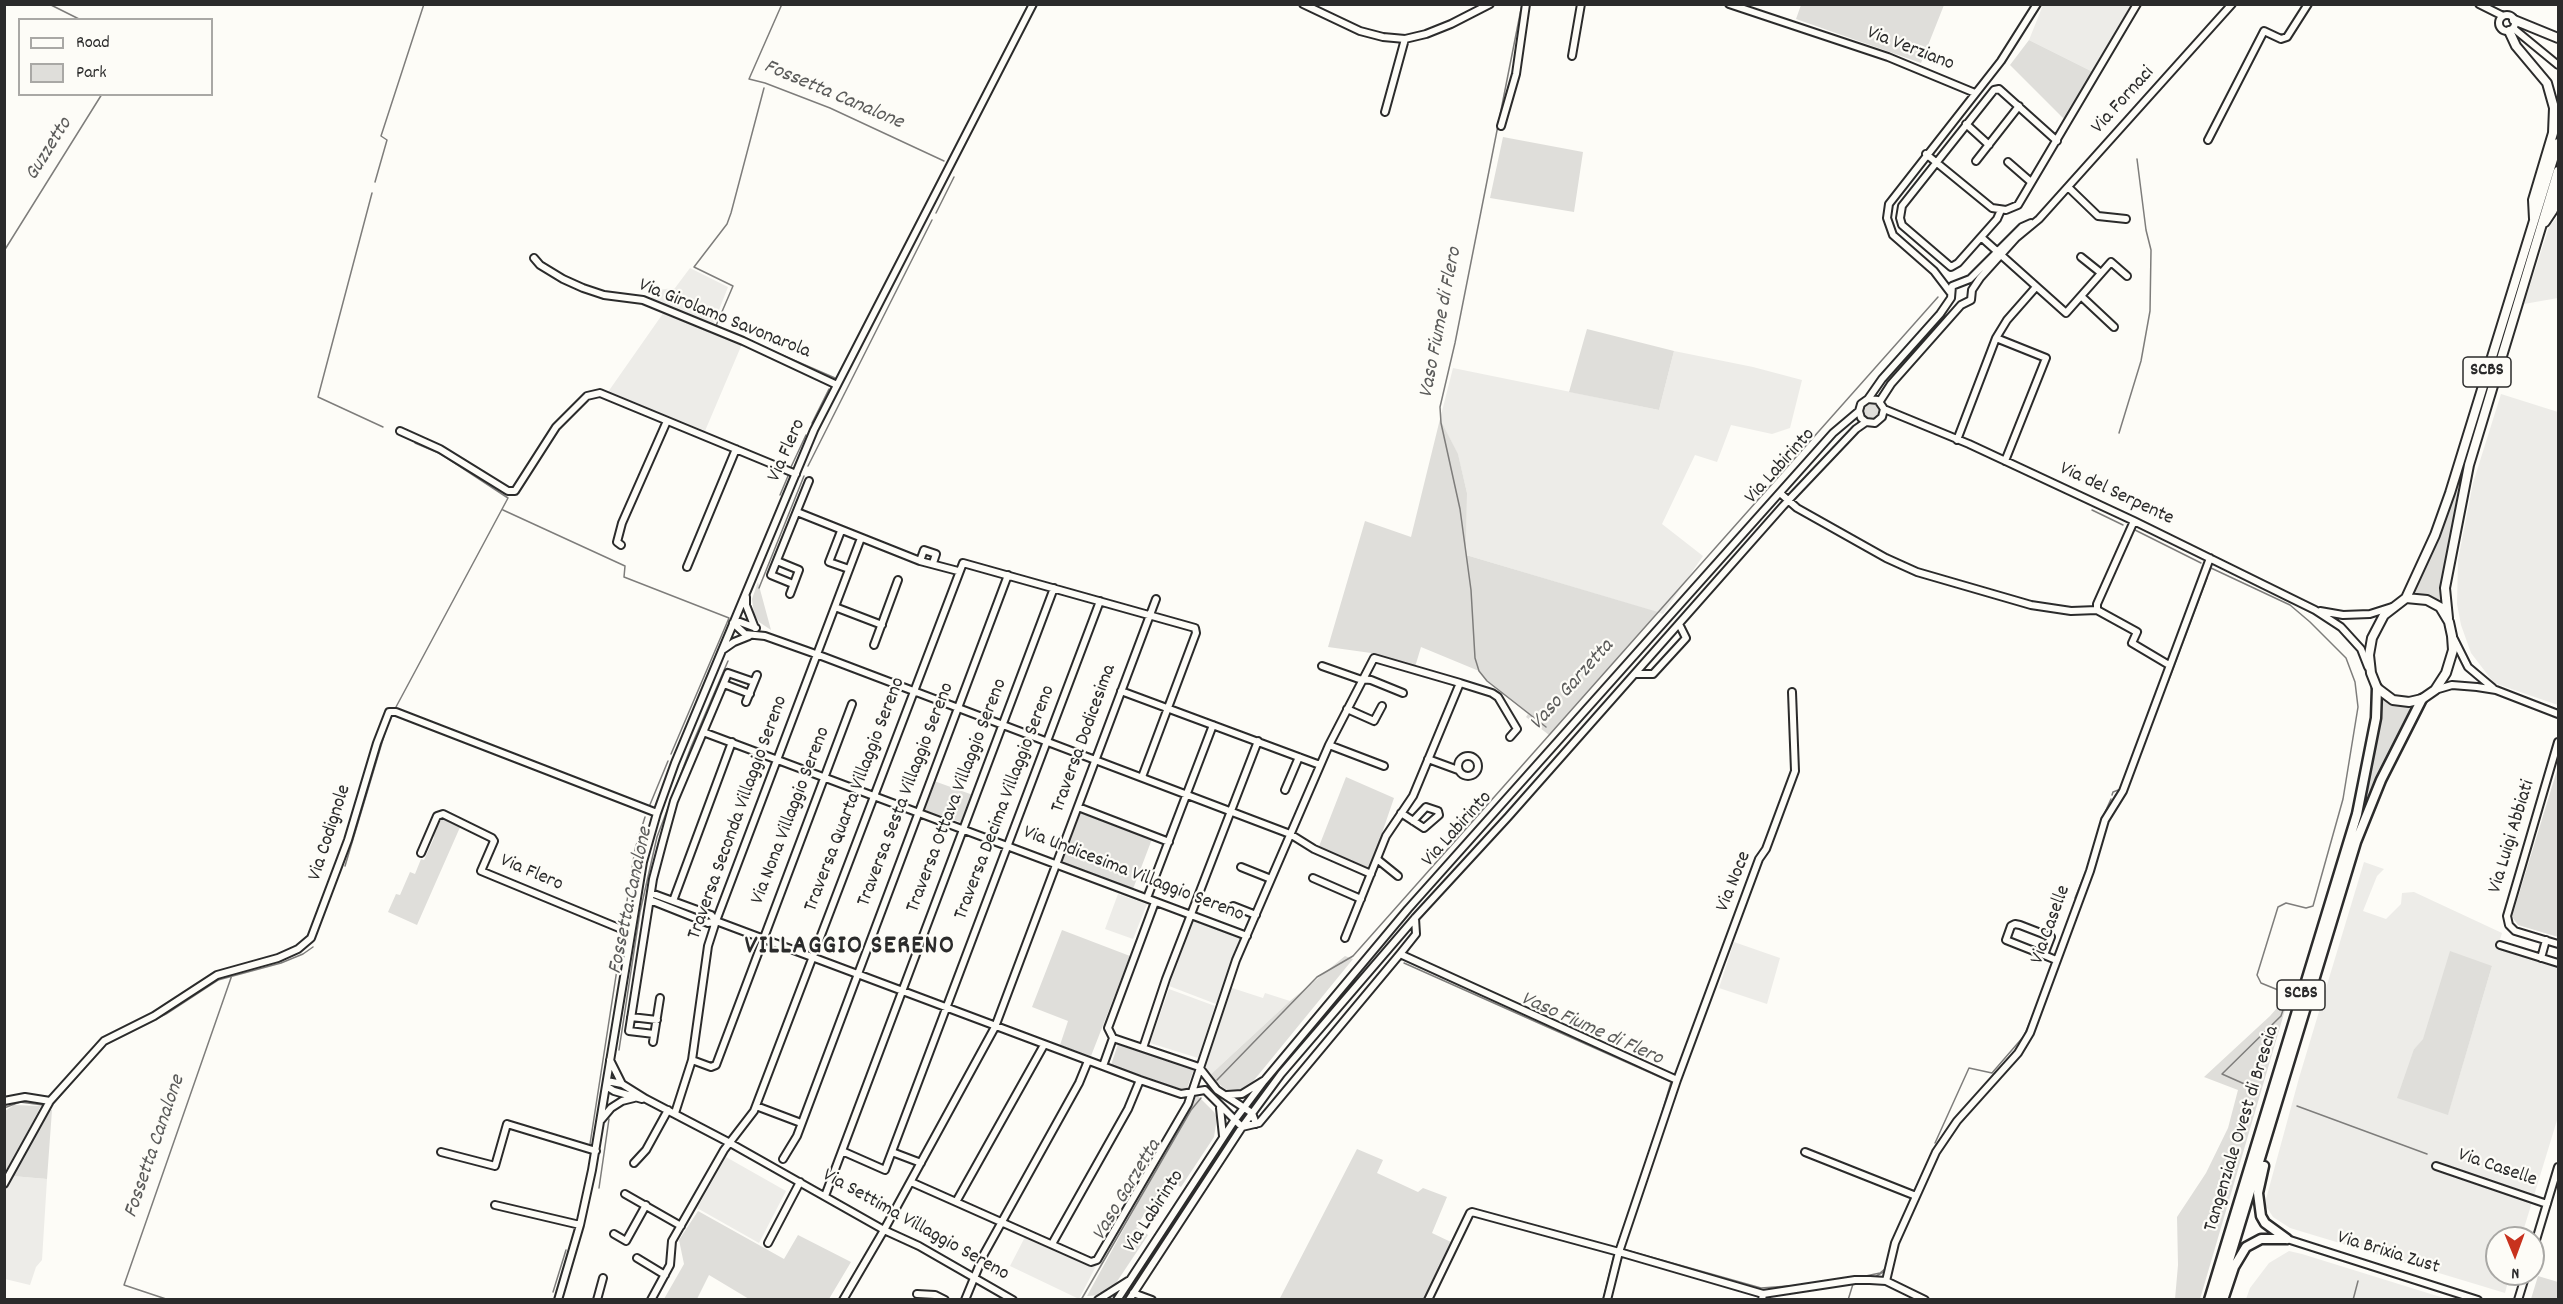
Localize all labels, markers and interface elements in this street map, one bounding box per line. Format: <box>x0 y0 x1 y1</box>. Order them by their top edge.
legend <box>18 18 213 96</box>
street label: Via Verziano <box>1863 22 1957 78</box>
text: Road <box>76 31 110 56</box>
water label: Fossetta Canalone <box>760 55 906 137</box>
text: Park <box>76 61 107 86</box>
street label: Via Fornaci <box>2087 62 2161 140</box>
water label: Guzzetto <box>21 114 79 186</box>
water label: Vaso Fiume di Flero <box>1415 246 1469 400</box>
street label: Via Girolamo Savonarola <box>635 275 813 365</box>
road number: SCBS <box>2463 357 2511 387</box>
street label: Via Flero <box>764 416 812 486</box>
street label: Via Labirinto <box>1741 424 1821 510</box>
street label: Via del Serpente <box>2055 458 2177 532</box>
water label: Vaso Garzetta <box>1526 635 1620 737</box>
street label: Traversa Dodicesima <box>1047 662 1123 816</box>
street label: Traversa Quarta Villaggio Sereno <box>800 674 912 916</box>
street label: Traversa Ottava Villaggio Sereno <box>902 676 1014 916</box>
street label: Traversa Sesta Villaggio Sereno <box>853 680 961 910</box>
street label: Traversa Decima Villaggio Sereno <box>950 682 1062 924</box>
street label: Traversa Seconda Villaggio Sereno <box>684 693 794 943</box>
street label: Via Nona Villaggio Sereno <box>747 724 837 908</box>
street label: Via Luigi Abbiati <box>2484 778 2542 896</box>
street label: Via Codignole <box>304 782 358 884</box>
street label: Via Labirinto <box>1418 787 1498 873</box>
street label: Via Undicesima Villaggio Sereno <box>1019 822 1247 928</box>
water label: Fossetta Canalone <box>604 826 660 976</box>
street label: Via Noce <box>1712 848 1758 916</box>
street label: Via Flero <box>496 850 566 898</box>
street label: Via Caselle <box>2027 882 2077 968</box>
district label: VILLAGGIO SERENO <box>745 932 955 964</box>
road number: SCBS <box>2277 980 2325 1010</box>
water label: Vaso Fiume di Flero <box>1516 987 1666 1073</box>
street label: Tangenziale Ovest di Brescia <box>2200 1023 2286 1235</box>
water label: Fossetta Canalone <box>120 1073 192 1221</box>
water label: Vaso Garzetta <box>1088 1136 1168 1246</box>
street label: Via Caselle <box>2454 1144 2540 1194</box>
street label: Via Settima Villaggio Sereno <box>817 1165 1013 1287</box>
street label: Via Labirinto <box>1119 1166 1191 1258</box>
north arrow <box>2485 1226 2545 1286</box>
street label: Via Brixia Zust <box>2334 1227 2442 1281</box>
text: N <box>2511 1261 2519 1284</box>

